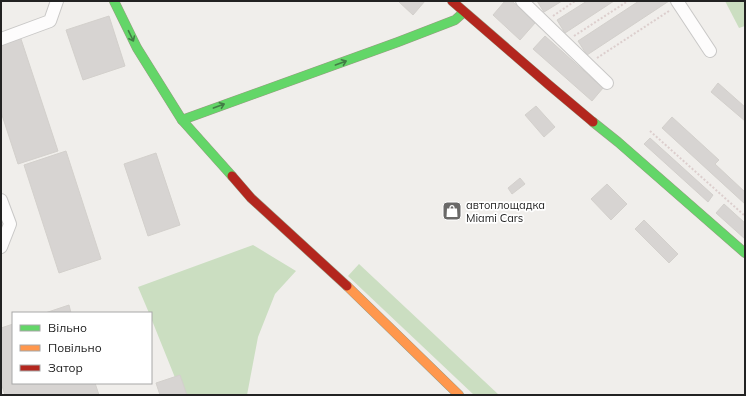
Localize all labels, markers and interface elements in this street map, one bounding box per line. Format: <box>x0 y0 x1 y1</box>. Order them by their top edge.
one-way arrow <box>128 30 135 42</box>
one-way arrow <box>335 58 347 66</box>
one-way arrow <box>212 102 224 110</box>
place label: автоплощадка Miami Cars <box>466 198 545 225</box>
shop icon: автоплощадка Miami Cars <box>441 200 463 222</box>
legend <box>12 312 152 384</box>
text: Вільно <box>48 320 87 335</box>
text: Повільно <box>48 340 102 355</box>
text: Затор <box>48 360 83 375</box>

